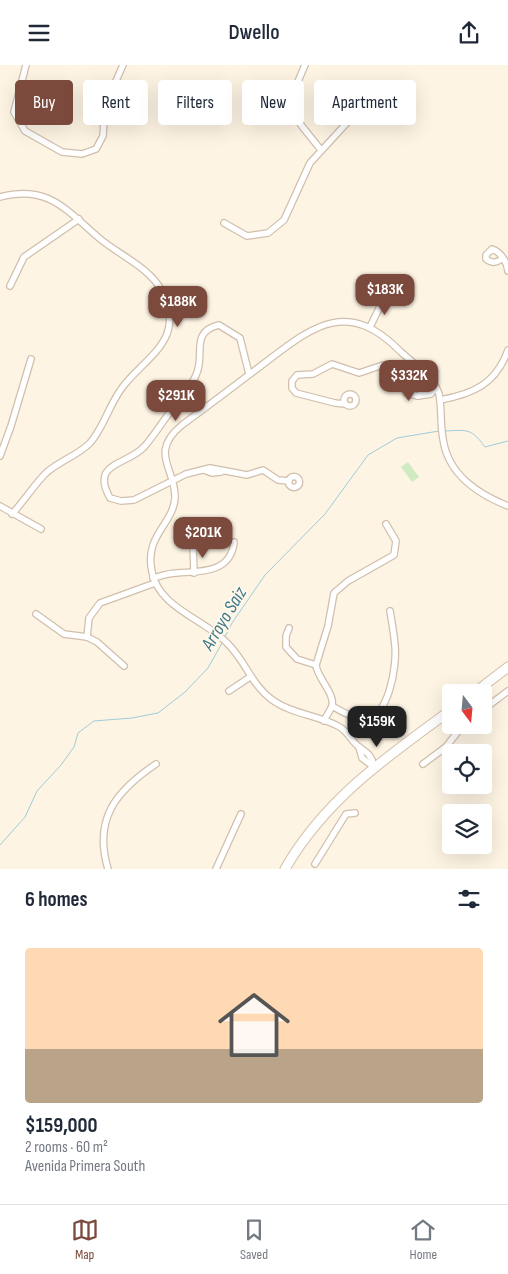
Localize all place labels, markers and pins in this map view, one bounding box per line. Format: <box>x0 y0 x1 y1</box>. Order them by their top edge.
pin: $183K <box>350 273 420 316</box>
pin: $188K <box>143 285 213 328</box>
pin: $332K <box>374 359 444 402</box>
pin: $291K <box>141 379 211 422</box>
pin: $201K <box>168 517 238 559</box>
pin: $159K <box>342 705 412 748</box>

